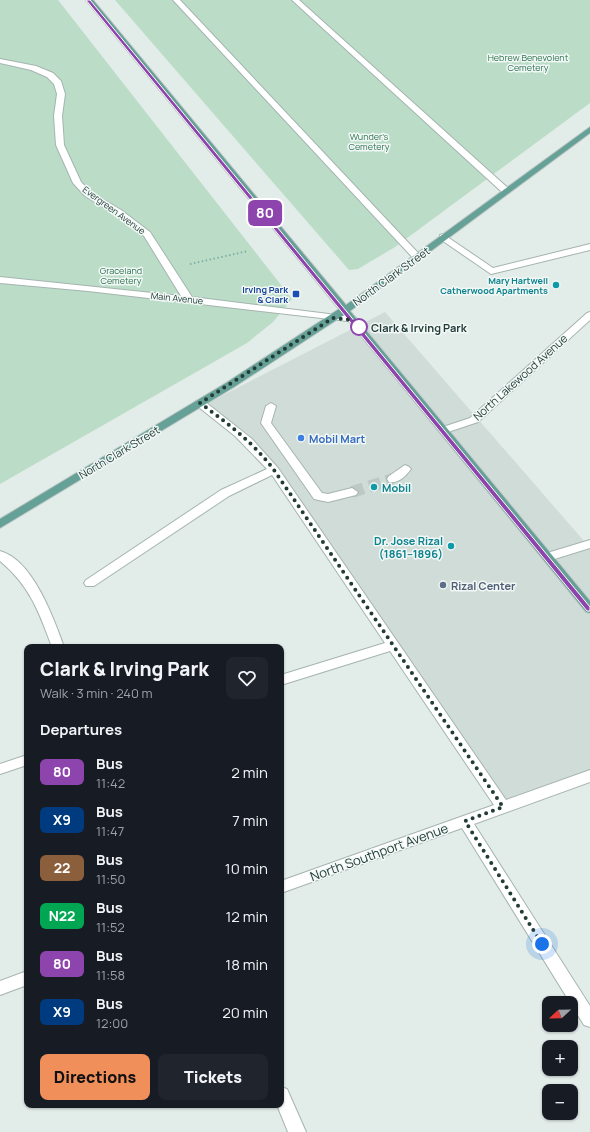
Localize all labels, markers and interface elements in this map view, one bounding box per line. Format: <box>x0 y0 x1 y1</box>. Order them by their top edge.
park label: Hebrew Benevolent Cemetery <box>488 51 569 74</box>
park label: Wunder's Cemetery <box>348 130 390 153</box>
street label: Evergreen Avenue <box>80 183 148 237</box>
line badge: 80 <box>247 200 283 226</box>
text: 80 <box>256 203 274 222</box>
street label: North Clark Street <box>350 243 432 309</box>
park label: Graceland Cemetery <box>100 264 142 287</box>
place label: Mary Hartwell Catherwood Apartments <box>440 274 548 297</box>
marker: Mary Hartwell Catherwood Apartments <box>551 280 561 290</box>
place label: Irving Park & Clark <box>242 283 289 306</box>
street label: Main Avenue <box>150 289 204 307</box>
marker: Irving Park & Clark <box>291 289 301 299</box>
marker: Clark & Irving Park <box>350 318 368 336</box>
place label: Clark & Irving Park <box>371 320 468 335</box>
street label: North Lakewood Avenue <box>470 330 571 423</box>
street label: North Clark Street <box>76 422 162 482</box>
place label: Mobil Mart <box>309 431 365 446</box>
marker: Mobil Mart <box>296 433 306 443</box>
place label: Mobil <box>382 480 411 495</box>
marker: Mobil <box>369 482 379 492</box>
place label: Dr. Jose Rizal (1861–1896) <box>374 533 443 561</box>
marker: Dr. Jose Rizal (1861–1896) <box>446 541 456 551</box>
place label: Rizal Center <box>451 578 516 593</box>
marker: Rizal Center <box>438 580 448 590</box>
text: Clark & Irving Park <box>40 656 209 682</box>
button: heart <box>226 657 268 699</box>
text: Walk · 3 min · 240 m <box>40 684 153 702</box>
text: Departures <box>40 719 122 740</box>
text: Bus <box>96 753 123 774</box>
text: 80 <box>53 762 71 781</box>
text: 2 min <box>231 762 268 783</box>
text: 11:42 <box>96 774 125 792</box>
text: Bus <box>96 801 123 822</box>
text: X9 <box>53 810 71 829</box>
text: 7 min <box>232 810 268 831</box>
street label: North Southport Avenue <box>308 819 451 885</box>
text: 11:47 <box>96 822 124 840</box>
text: Bus <box>96 849 123 870</box>
text: 22 <box>54 858 70 877</box>
text: 10 min <box>225 858 268 879</box>
text: 11:50 <box>96 870 125 888</box>
text: Bus <box>96 897 123 918</box>
text: N22 <box>49 906 75 925</box>
text: 12 min <box>225 906 268 927</box>
text: 11:52 <box>96 918 125 936</box>
your location <box>532 934 552 954</box>
text: Bus <box>96 945 123 966</box>
text: 80 <box>53 954 71 973</box>
text: 18 min <box>225 954 268 975</box>
text: 11:58 <box>96 966 125 984</box>
text: Bus <box>96 993 123 1014</box>
north arrow <box>542 996 578 1032</box>
map controls <box>542 996 578 1120</box>
text: X9 <box>53 1002 71 1021</box>
text: 20 min <box>222 1002 268 1023</box>
text: 12:00 <box>96 1014 128 1032</box>
button: + <box>542 1040 578 1076</box>
button: Directions <box>40 1054 150 1100</box>
button: Tickets <box>158 1054 268 1100</box>
button: − <box>542 1084 578 1120</box>

